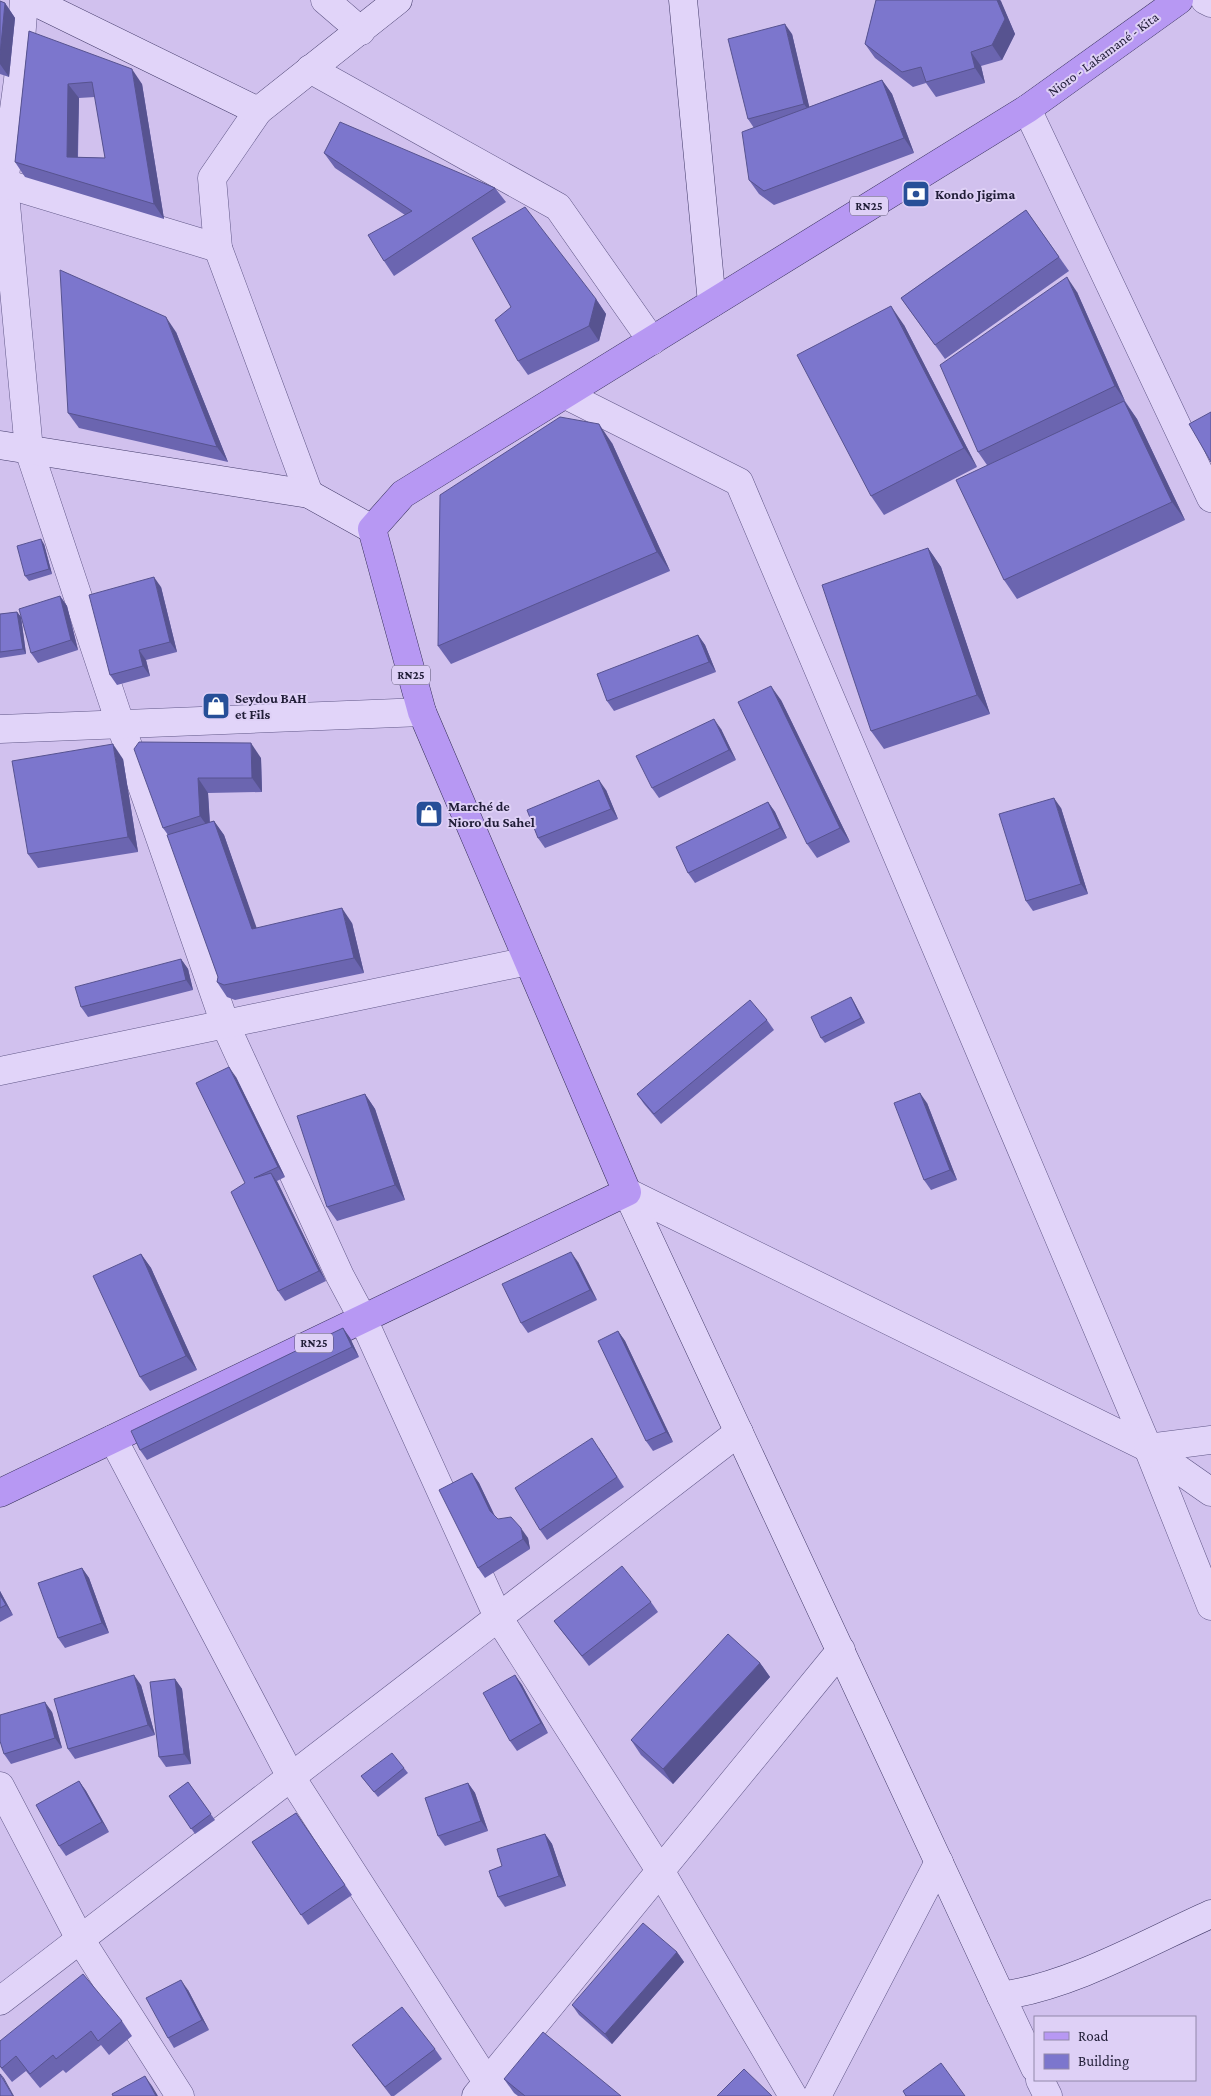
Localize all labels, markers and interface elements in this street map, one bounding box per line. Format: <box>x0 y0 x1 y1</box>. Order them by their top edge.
street label: Nioro - Lakamané - Kita <box>1045 8 1162 100</box>
bank icon: Kondo Jigima <box>901 179 931 209</box>
place label: Kondo Jigima <box>935 186 1015 202</box>
road number: RN25 <box>850 197 888 216</box>
road number: RN25 <box>392 666 430 684</box>
place label: Seydou BAH et Fils <box>235 690 307 722</box>
shop icon: Seydou BAH et Fils <box>201 691 231 721</box>
place label: Marché de Nioro du Sahel <box>448 798 535 830</box>
shop icon: Marché de Nioro du Sahel <box>414 799 444 829</box>
road number: RN25 <box>295 1334 333 1352</box>
legend <box>1034 2016 1196 2081</box>
text: Road <box>1078 2028 1109 2044</box>
text: Building <box>1078 2053 1129 2070</box>

